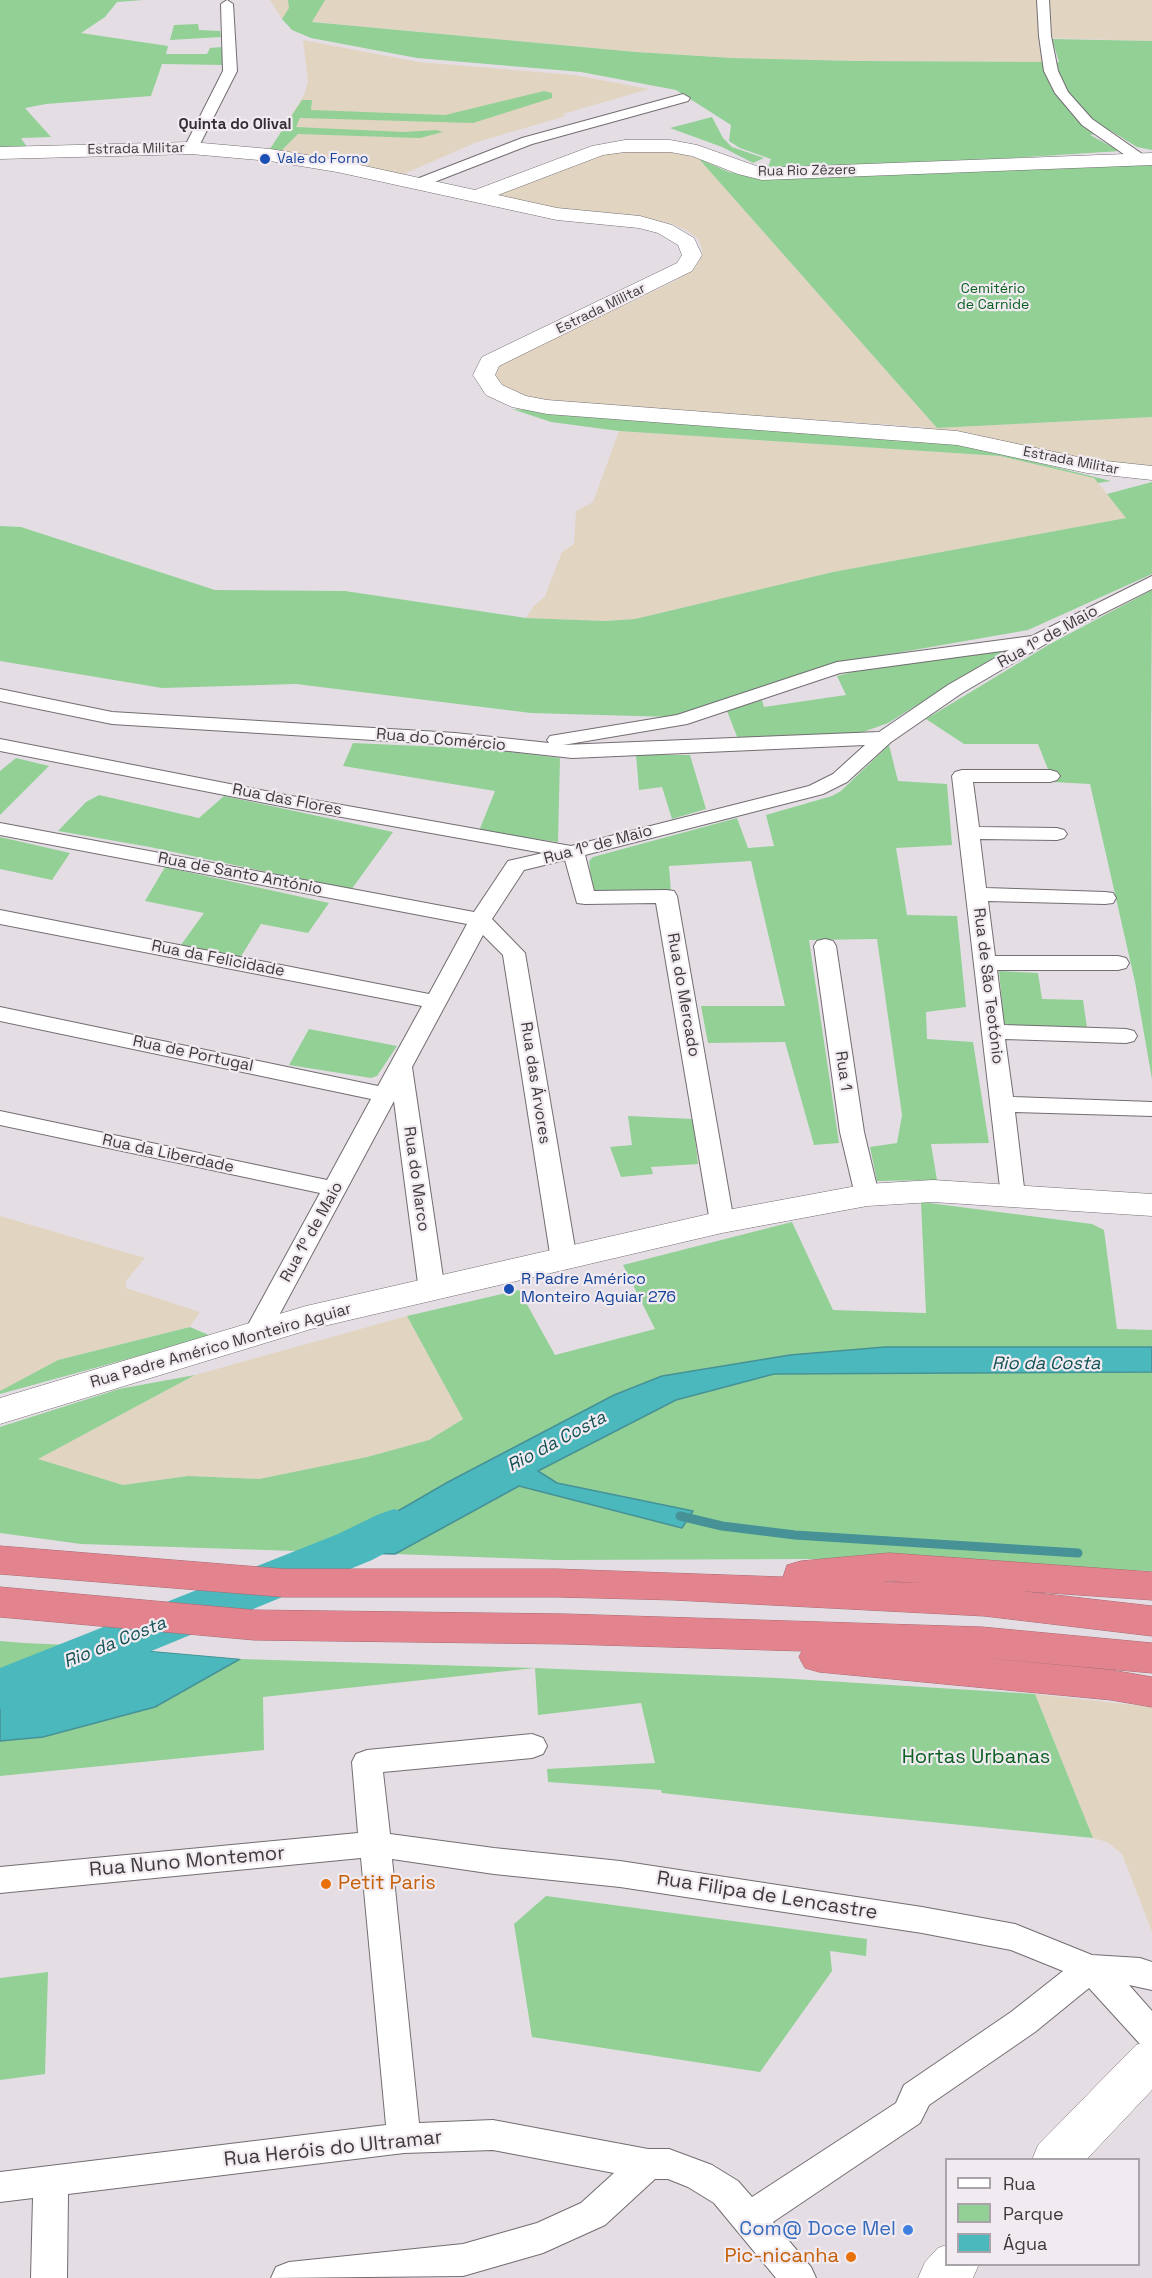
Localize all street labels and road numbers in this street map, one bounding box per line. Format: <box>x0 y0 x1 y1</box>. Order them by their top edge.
street label: Estrada Militar <box>87 140 185 158</box>
street label: Rua Rio Zêzere <box>758 162 856 180</box>
street label: Estrada Militar <box>554 280 648 338</box>
street label: Estrada Militar <box>1022 443 1120 479</box>
street label: Rua 1º de Maio <box>994 602 1102 672</box>
street label: Rua do Comércio <box>375 725 507 755</box>
street label: Rua das Flores <box>231 780 343 820</box>
street label: Rua 1º de Maio <box>542 821 654 869</box>
street label: Rua de Santo António <box>156 849 324 899</box>
street label: Rua de São Teotónio <box>969 907 1007 1065</box>
street label: Rua do Mercado <box>663 932 703 1058</box>
street label: Rua da Felicidade <box>150 937 286 981</box>
street label: Rua das Árvores <box>516 1021 554 1145</box>
street label: Rua de Portugal <box>131 1032 255 1076</box>
street label: Rua 1 <box>831 1050 855 1092</box>
street label: Rua do Marco <box>399 1125 433 1233</box>
street label: Rua da Liberdade <box>100 1131 236 1177</box>
street label: Rua 1º de Maio <box>277 1178 347 1286</box>
street label: Rua Padre Américo Monteiro Aguiar <box>88 1299 354 1393</box>
street label: Rua Nuno Montemor <box>88 1841 286 1883</box>
street label: Rua Filipa de Lencastre <box>655 1867 879 1925</box>
street label: Rua Heróis do Ultramar <box>223 2126 443 2172</box>

